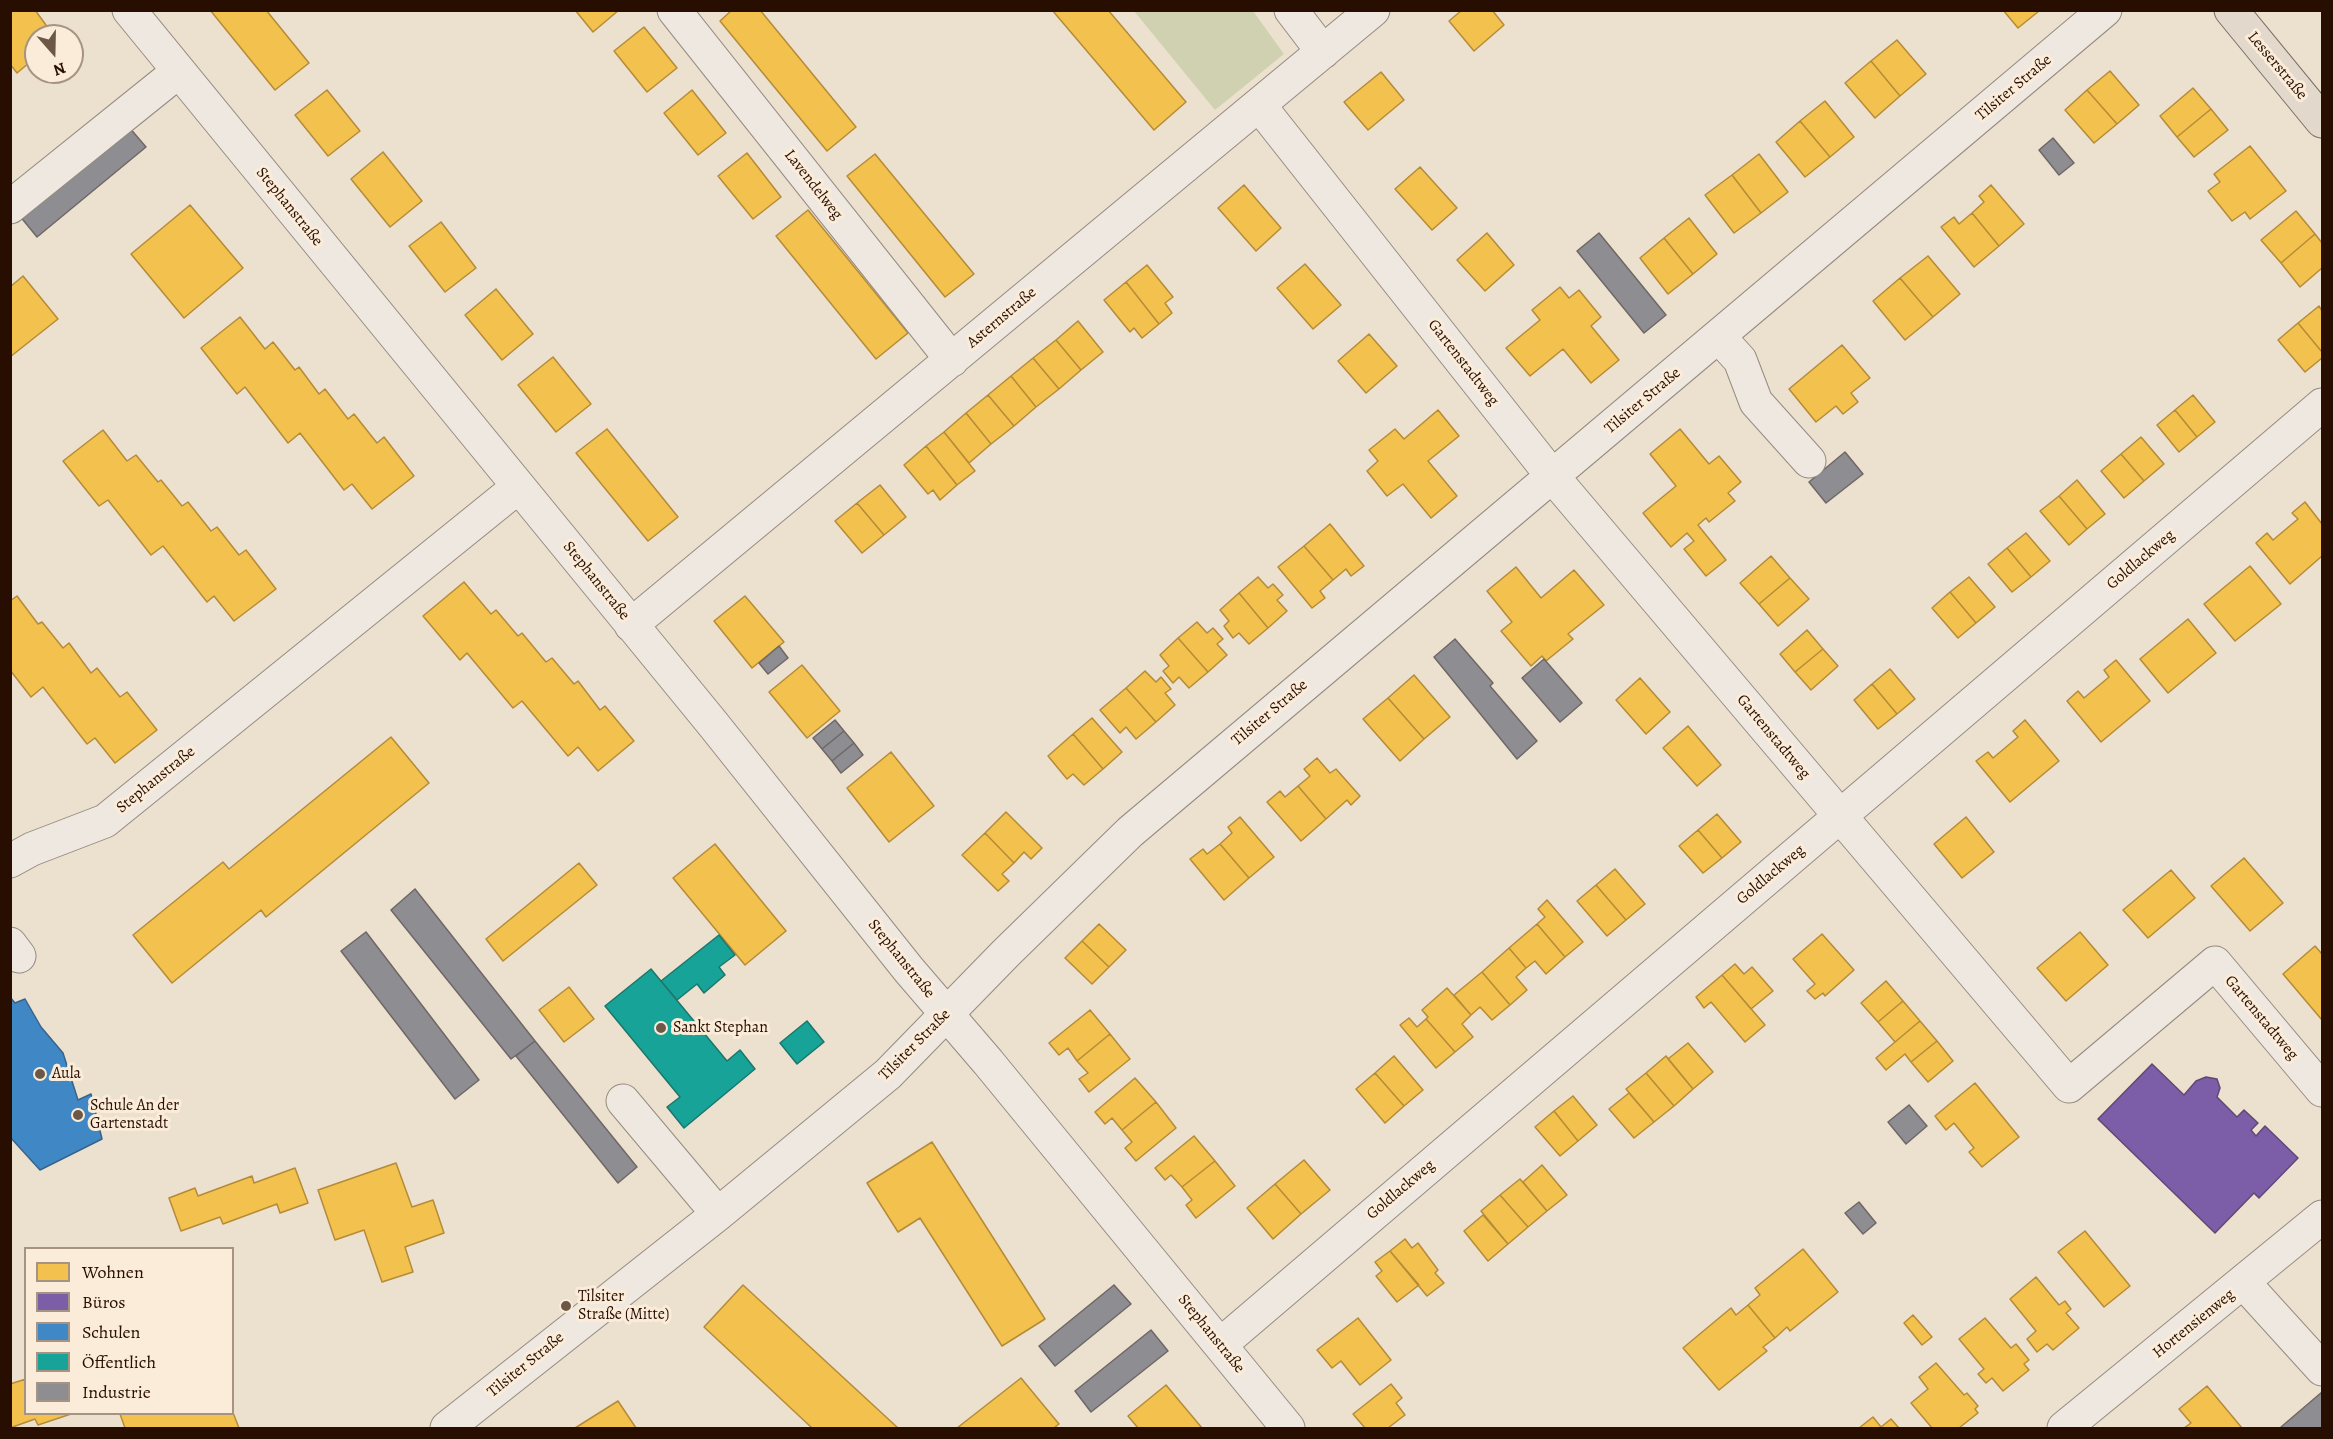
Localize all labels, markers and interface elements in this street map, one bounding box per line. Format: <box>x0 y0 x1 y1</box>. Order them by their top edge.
north arrow <box>24 24 84 84</box>
street label: Lesserstraße <box>2243 28 2311 104</box>
street label: Tilsiter Straße <box>1972 51 2056 125</box>
text: N <box>50 57 69 81</box>
street label: Lavendelweg <box>780 146 846 224</box>
street label: Stephanstraße <box>251 164 327 250</box>
street label: Asternstraße <box>963 283 1041 353</box>
street label: Gartenstadtweg <box>1423 316 1503 410</box>
street label: Tilsiter Straße <box>1601 364 1685 438</box>
street label: Goldlackweg <box>2103 526 2179 594</box>
street label: Stephanstraße <box>558 538 634 624</box>
street label: Tilsiter Straße <box>1228 676 1312 750</box>
street label: Gartenstadtweg <box>1732 691 1814 783</box>
street label: Stephanstraße <box>113 742 199 818</box>
street label: Goldlackweg <box>1733 841 1809 909</box>
street label: Stephanstraße <box>863 916 939 1002</box>
street label: Gartenstadtweg <box>2220 972 2302 1064</box>
street label: Tilsiter Straße <box>875 1005 955 1085</box>
place label: Sankt Stephan <box>673 1018 768 1038</box>
marker: Sankt Stephan <box>654 1021 668 1035</box>
place label: Aula <box>52 1064 81 1084</box>
marker: Aula <box>33 1067 47 1081</box>
place label: Schule An der Gartenstadt <box>90 1096 179 1134</box>
marker: Schule An der Gartenstadt <box>71 1108 85 1122</box>
street label: Goldlackweg <box>1363 1156 1439 1224</box>
legend <box>24 1247 234 1415</box>
text: Wohnen <box>82 1260 144 1284</box>
street label: Hortensienweg <box>2149 1285 2239 1363</box>
place label: Tilsiter Straße (Mitte) <box>578 1287 669 1325</box>
text: Büros <box>82 1290 125 1314</box>
street label: Stephanstraße <box>1173 1291 1249 1377</box>
marker: Tilsiter Straße (Mitte) <box>559 1299 573 1313</box>
text: Schulen <box>82 1320 140 1344</box>
street label: Tilsiter Straße <box>484 1328 568 1402</box>
text: Öffentlich <box>82 1350 156 1374</box>
text: Industrie <box>82 1380 151 1404</box>

